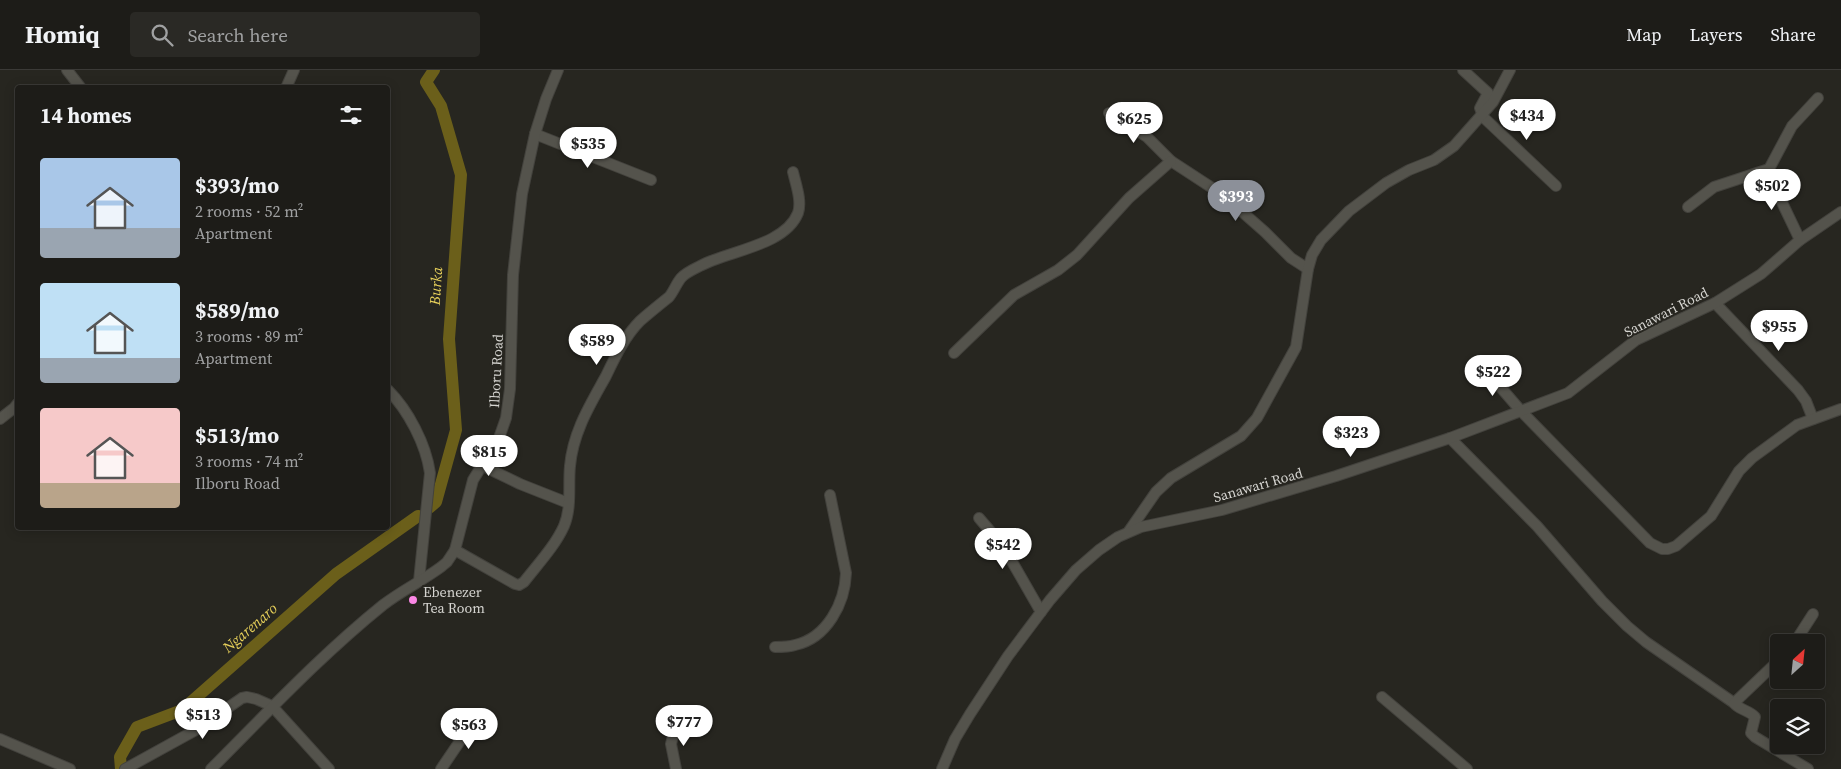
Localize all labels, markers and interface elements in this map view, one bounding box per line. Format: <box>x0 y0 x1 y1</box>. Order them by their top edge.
search box <box>130 12 480 57</box>
text: Homiq <box>25 18 100 51</box>
icon: search <box>148 21 176 49</box>
text: Search here <box>188 22 288 48</box>
text: Map <box>1626 22 1661 47</box>
text: Layers <box>1689 22 1742 47</box>
text: Share <box>1770 22 1816 47</box>
pin: $434 <box>1497 98 1557 141</box>
text: 14 homes <box>40 101 132 130</box>
icon: filters <box>337 101 365 129</box>
pin: $625 <box>1104 102 1164 144</box>
text: $434 <box>1510 104 1544 126</box>
text: $625 <box>1117 107 1151 129</box>
pin: $535 <box>558 126 618 169</box>
text: $535 <box>571 132 605 154</box>
pin: $502 <box>1742 168 1802 211</box>
text: $393/mo <box>195 171 279 200</box>
text: $502 <box>1755 174 1789 196</box>
icon: home <box>80 178 140 238</box>
pin: $393 <box>1206 180 1266 222</box>
text: $393 <box>1219 185 1253 207</box>
text: 2 rooms · 52 m² <box>195 200 303 222</box>
text: Apartment <box>195 222 272 244</box>
water label: Burka <box>424 266 447 307</box>
street label: Sanawari Road <box>1620 282 1712 342</box>
text: $589/mo <box>195 296 279 325</box>
icon: home <box>80 303 140 363</box>
pin: $955 <box>1749 310 1809 352</box>
text: $955 <box>1762 315 1796 337</box>
pin: $589 <box>567 324 627 366</box>
text: 3 rooms · 89 m² <box>195 325 303 347</box>
text: $589 <box>580 329 614 351</box>
street label: Ilboru Road <box>484 333 508 409</box>
text: Apartment <box>195 347 272 369</box>
pin: $522 <box>1463 354 1523 397</box>
text: $522 <box>1476 360 1510 382</box>
pin: $323 <box>1321 416 1381 458</box>
text: $513/mo <box>195 421 279 450</box>
text: $323 <box>1334 421 1368 443</box>
icon: home <box>80 428 140 488</box>
pin: $815 <box>459 434 519 477</box>
text: $815 <box>472 440 506 462</box>
text: 3 rooms · 74 m² <box>195 450 303 472</box>
street label: Sanawari Road <box>1211 463 1305 507</box>
text: Ilboru Road <box>195 472 280 494</box>
pin: $542 <box>973 528 1033 570</box>
text: $542 <box>986 533 1020 555</box>
place label: Ebenezer Tea Room <box>423 582 485 618</box>
marker: Ebenezer Tea Room <box>407 594 419 606</box>
water label: Ngarenaro <box>217 598 282 658</box>
north arrow <box>1770 634 1825 689</box>
map controls <box>1770 634 1825 754</box>
pin: $513 <box>173 698 233 740</box>
button: layers <box>1770 699 1825 754</box>
text: $513 <box>186 703 220 725</box>
pin: $777 <box>654 704 714 747</box>
pin: $563 <box>439 708 499 750</box>
text: $777 <box>667 710 701 732</box>
text: $563 <box>452 713 486 735</box>

